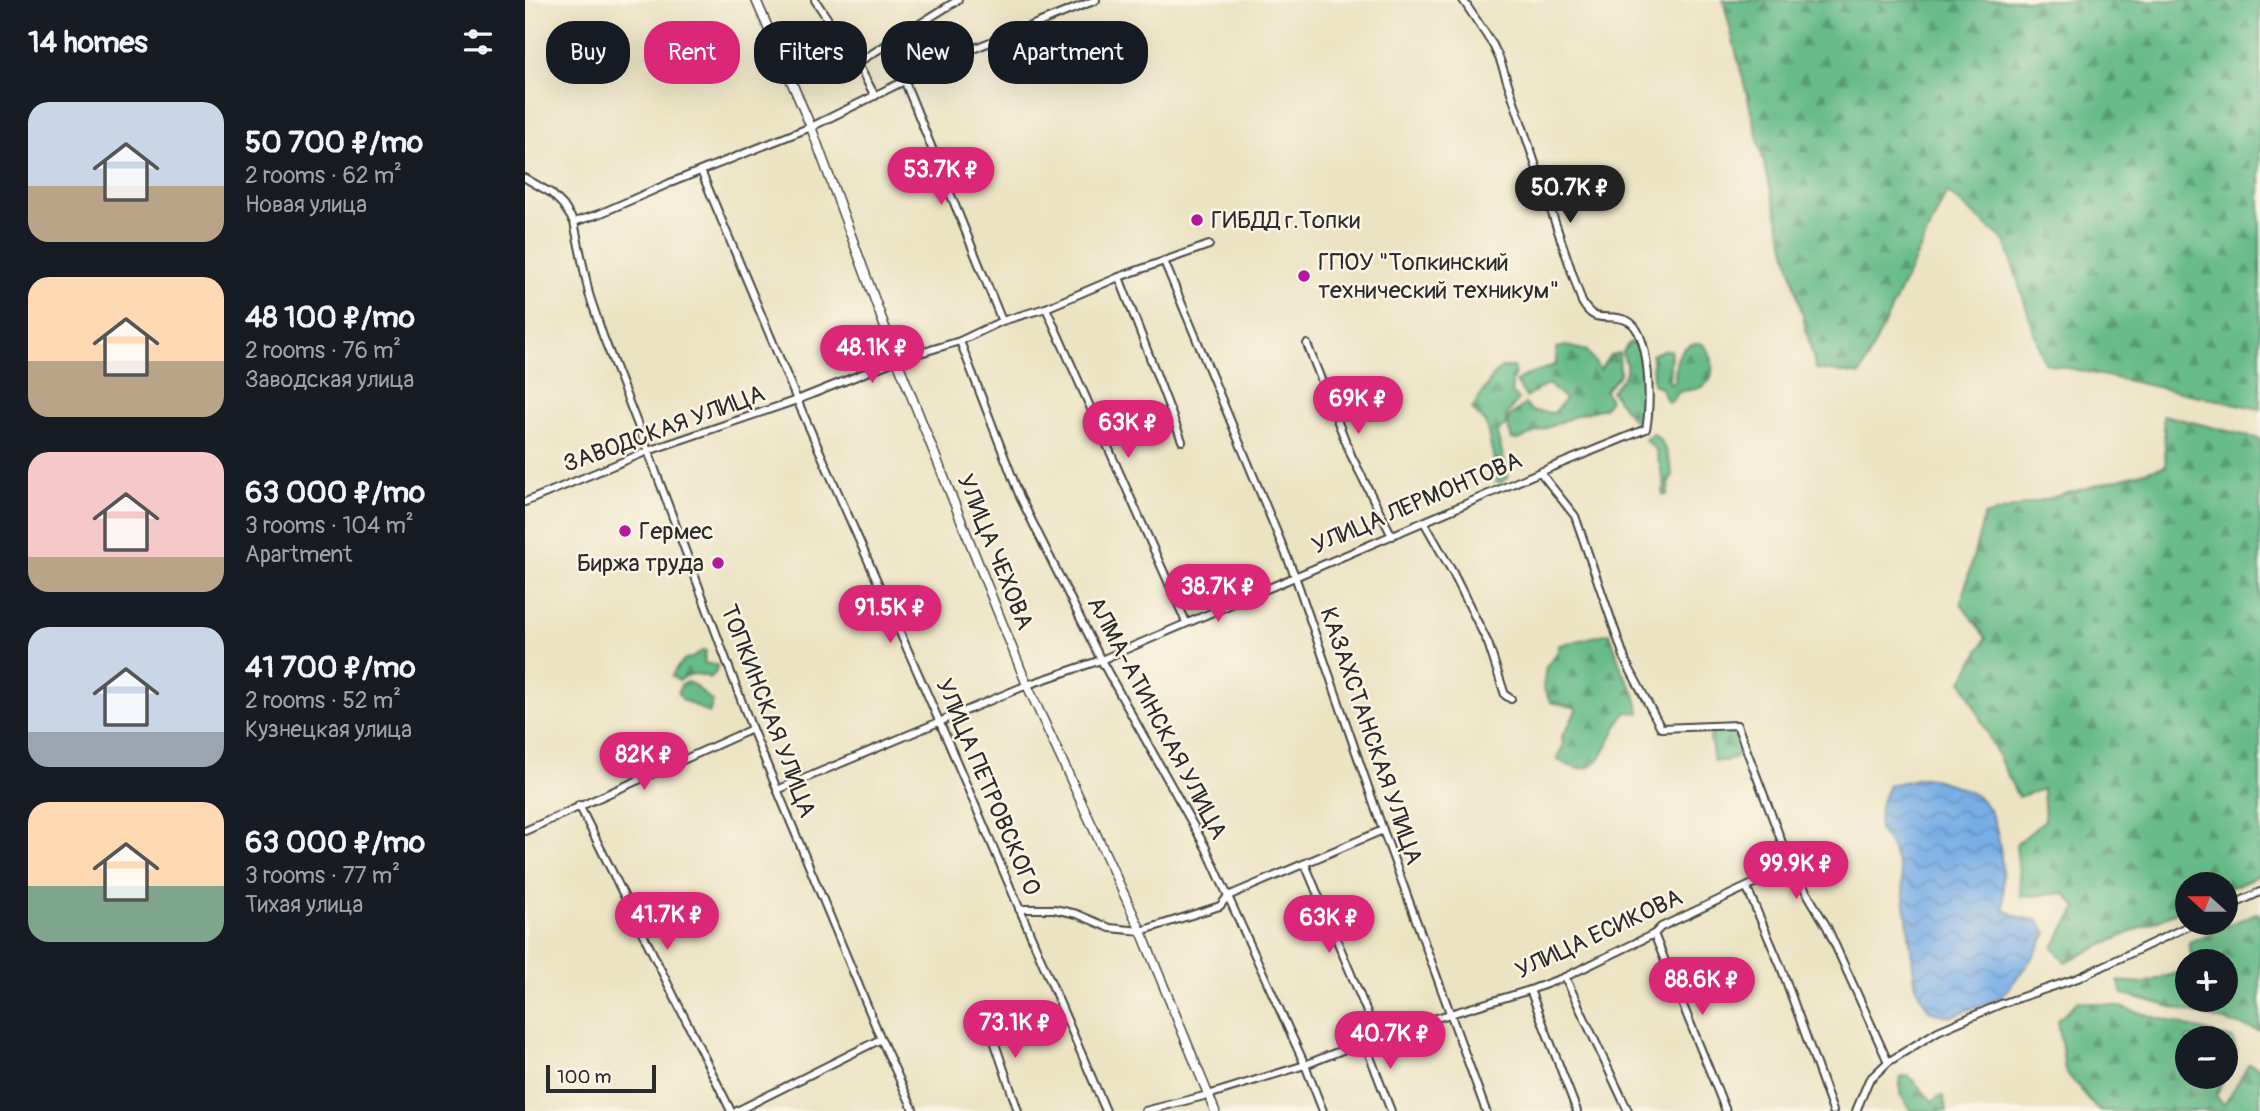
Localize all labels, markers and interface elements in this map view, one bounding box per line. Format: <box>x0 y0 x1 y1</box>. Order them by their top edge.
chip: Buy <box>546 21 630 84</box>
chip: Rent <box>644 21 740 84</box>
chip: Filters <box>754 21 867 84</box>
chip: New <box>881 21 974 84</box>
chip: Apartment <box>988 21 1148 84</box>
icon: filters <box>459 23 497 61</box>
text: 14 homes <box>28 24 148 61</box>
text: 50 700 ₽/mo <box>245 124 423 161</box>
icon: home <box>84 130 168 214</box>
pin: 53.7K ₽ <box>876 148 1006 207</box>
text: 53.7K ₽ <box>903 155 979 184</box>
text: 2 rooms · 62 m² <box>245 161 402 190</box>
pin: 50.7K ₽ <box>1505 166 1635 225</box>
text: 50.7K ₽ <box>1531 173 1609 202</box>
text: Новая улица <box>245 190 367 219</box>
place label: ГИБДД г.Топки <box>1211 206 1361 235</box>
marker: ГИБДД г.Топки <box>1189 212 1205 228</box>
place label: ГПОУ "Топкинский технический техникум" <box>1318 248 1559 305</box>
marker: ГПОУ "Топкинский технический техникум" <box>1296 268 1312 284</box>
text: 48 100 ₽/mo <box>245 299 415 336</box>
icon: home <box>84 305 168 389</box>
pin: 48.1K ₽ <box>807 326 937 385</box>
text: 48.1K ₽ <box>836 333 908 362</box>
text: 2 rooms · 76 m² <box>245 336 401 365</box>
text: Заводская улица <box>245 365 414 394</box>
pin: 69K ₽ <box>1309 376 1407 436</box>
street label: ЗАВОДСКАЯ УЛИЦА <box>559 379 769 479</box>
text: 69K ₽ <box>1329 384 1387 413</box>
pin: 63K ₽ <box>1079 400 1177 460</box>
text: 63K ₽ <box>1099 408 1157 437</box>
street label: УЛИЦА ЛЕРМОНТОВА <box>1308 446 1526 560</box>
street label: УЛИЦА ЧЕХОВА <box>951 470 1039 634</box>
text: 63 000 ₽/mo <box>245 474 425 511</box>
icon: home <box>84 480 168 564</box>
text: 3 rooms · 104 m² <box>245 511 414 540</box>
place label: Гермес <box>639 517 714 546</box>
marker: Гермес <box>617 523 633 539</box>
text: Apartment <box>245 540 352 569</box>
place label: Биржа труда <box>577 549 704 578</box>
marker: Биржа труда <box>710 555 726 571</box>
pin: 38.7K ₽ <box>1153 564 1283 624</box>
text: 38.7K ₽ <box>1181 572 1255 601</box>
pin: 91.5K ₽ <box>825 586 955 645</box>
street label: АЛМА-АТИНСКАЯ УЛИЦА <box>1081 592 1233 844</box>
text: 91.5K ₽ <box>854 593 926 622</box>
street label: ТОПКИНСКАЯ УЛИЦА <box>714 601 822 821</box>
street label: КАЗАХСТАНСКАЯ УЛИЦА <box>1313 604 1429 868</box>
text: 41 700 ₽/mo <box>245 649 416 686</box>
icon: home <box>84 655 168 739</box>
street label: УЛИЦА ПЕТРОВСКОГО <box>929 674 1047 900</box>
text: 2 rooms · 52 m² <box>245 686 401 715</box>
text: Кузнецкая улица <box>245 715 412 744</box>
pin: 82K ₽ <box>595 732 693 792</box>
text: 82K ₽ <box>615 740 673 769</box>
text: 63 000 ₽/mo <box>245 824 425 861</box>
icon: home <box>84 830 168 914</box>
pin: 99.9K ₽ <box>1731 842 1861 901</box>
text: 99.9K ₽ <box>1759 849 1833 878</box>
text: 3 rooms · 77 m² <box>245 861 400 890</box>
north arrow <box>2175 872 2238 934</box>
map controls <box>2175 872 2238 1089</box>
street label: УЛИЦА ЕСИКОВА <box>1511 883 1687 985</box>
text: Тихая улица <box>245 890 363 919</box>
pin: 41.7K ₽ <box>602 892 732 952</box>
pin: 63K ₽ <box>1280 895 1378 955</box>
text: 41.7K ₽ <box>631 900 703 929</box>
text: 63K ₽ <box>1300 903 1358 932</box>
button: + <box>2175 949 2238 1012</box>
pin: 88.6K ₽ <box>1637 958 1767 1017</box>
text: 88.6K ₽ <box>1665 965 1739 994</box>
pin: 73.1K ₽ <box>950 1000 1080 1060</box>
text: 73.1K ₽ <box>979 1008 1051 1037</box>
pin: 40.7K ₽ <box>1325 1012 1455 1071</box>
text: 40.7K ₽ <box>1351 1019 1429 1048</box>
button: − <box>2175 1026 2238 1089</box>
scale bar <box>546 1062 656 1094</box>
text: 100 m <box>557 1065 611 1089</box>

